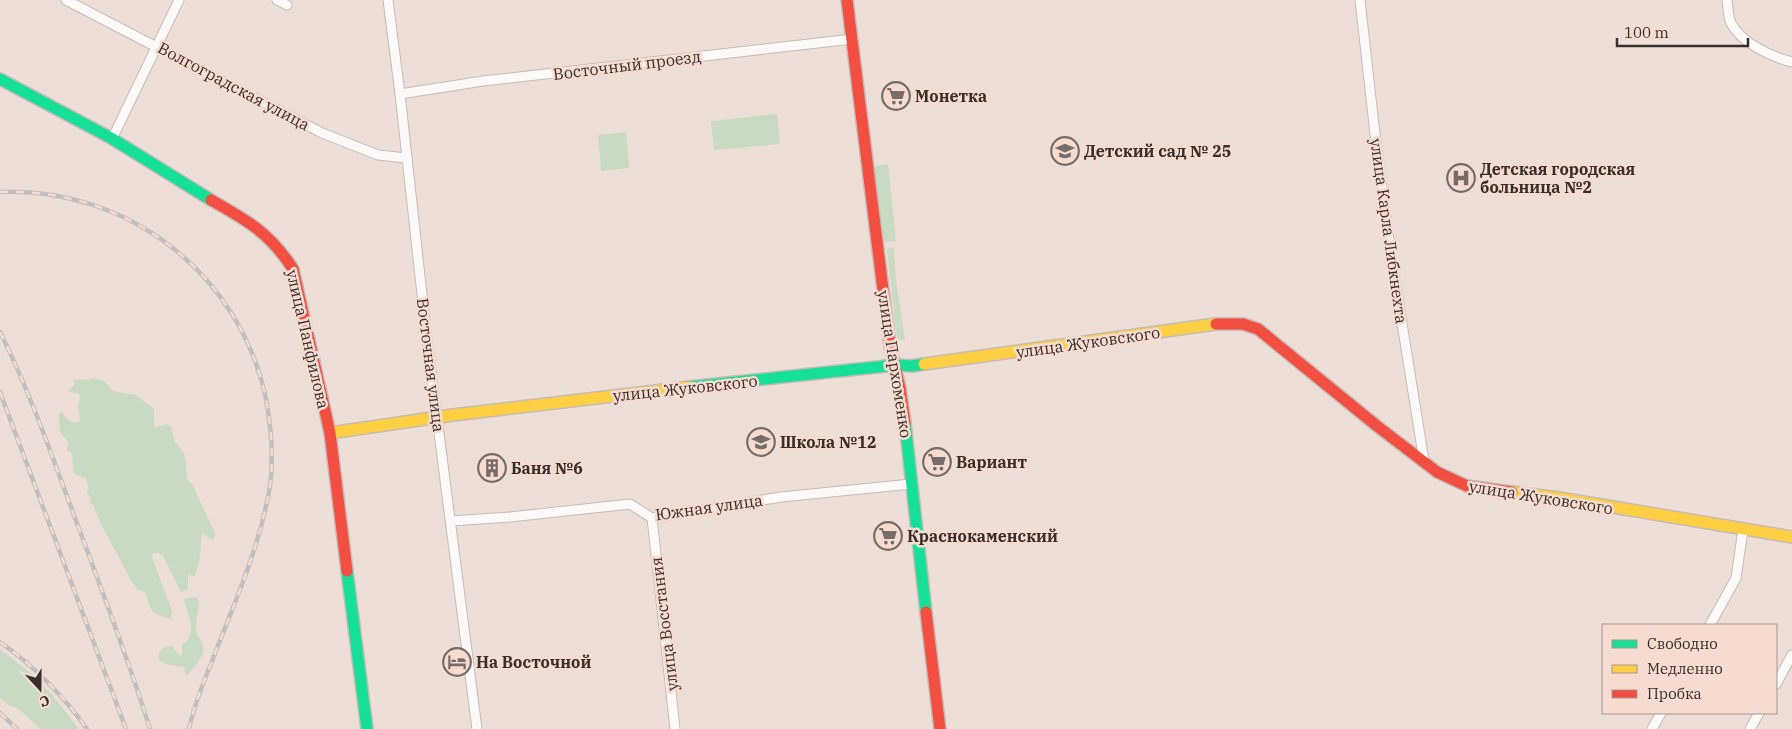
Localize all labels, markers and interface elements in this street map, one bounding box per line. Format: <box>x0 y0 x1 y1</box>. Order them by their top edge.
scale bar <box>1617 15 1748 47</box>
text: 100 m <box>1624 23 1669 42</box>
street label: Волгоградская улица <box>155 37 314 135</box>
street label: Восточный проезд <box>552 46 702 84</box>
supermarket icon: Монетка <box>881 81 911 111</box>
place label: Монетка <box>915 86 987 106</box>
school or university icon: Детский сад № 25 <box>1050 136 1080 166</box>
street label: улица Карла Либкнехта <box>1366 137 1412 325</box>
place label: Детский сад № 25 <box>1084 141 1231 161</box>
place label: Детская городская больница №2 <box>1480 159 1636 197</box>
hospital icon: Детская городская больница №2 <box>1446 163 1476 193</box>
street label: улица Панфилова <box>282 267 334 411</box>
street label: улица Пархоменко <box>873 289 917 439</box>
street label: Восточная улица <box>413 297 449 433</box>
street label: улица Жуковского <box>1015 322 1161 362</box>
street label: улица Жуковского <box>612 370 758 406</box>
school or university icon: Школа №12 <box>746 427 776 457</box>
place label: Школа №12 <box>780 432 876 452</box>
supermarket icon: Вариант <box>922 447 952 477</box>
place label: Вариант <box>956 452 1027 472</box>
building icon: Баня №6 <box>477 453 507 483</box>
place label: Баня №6 <box>511 458 583 478</box>
street label: улица Жуковского <box>1468 476 1614 518</box>
street label: Южная улица <box>654 490 764 524</box>
supermarket icon: Краснокаменский <box>873 521 903 551</box>
place label: Краснокаменский <box>907 526 1058 546</box>
street label: улица Восстания <box>646 556 682 692</box>
legend <box>1602 624 1777 714</box>
text: Свободно <box>1647 634 1718 653</box>
hotel icon: На Восточной <box>442 647 472 677</box>
place label: На Восточной <box>476 652 591 672</box>
text: Медленно <box>1647 659 1723 678</box>
north arrow <box>15 664 65 714</box>
text: Пробка <box>1647 684 1702 703</box>
text: С <box>37 691 52 711</box>

